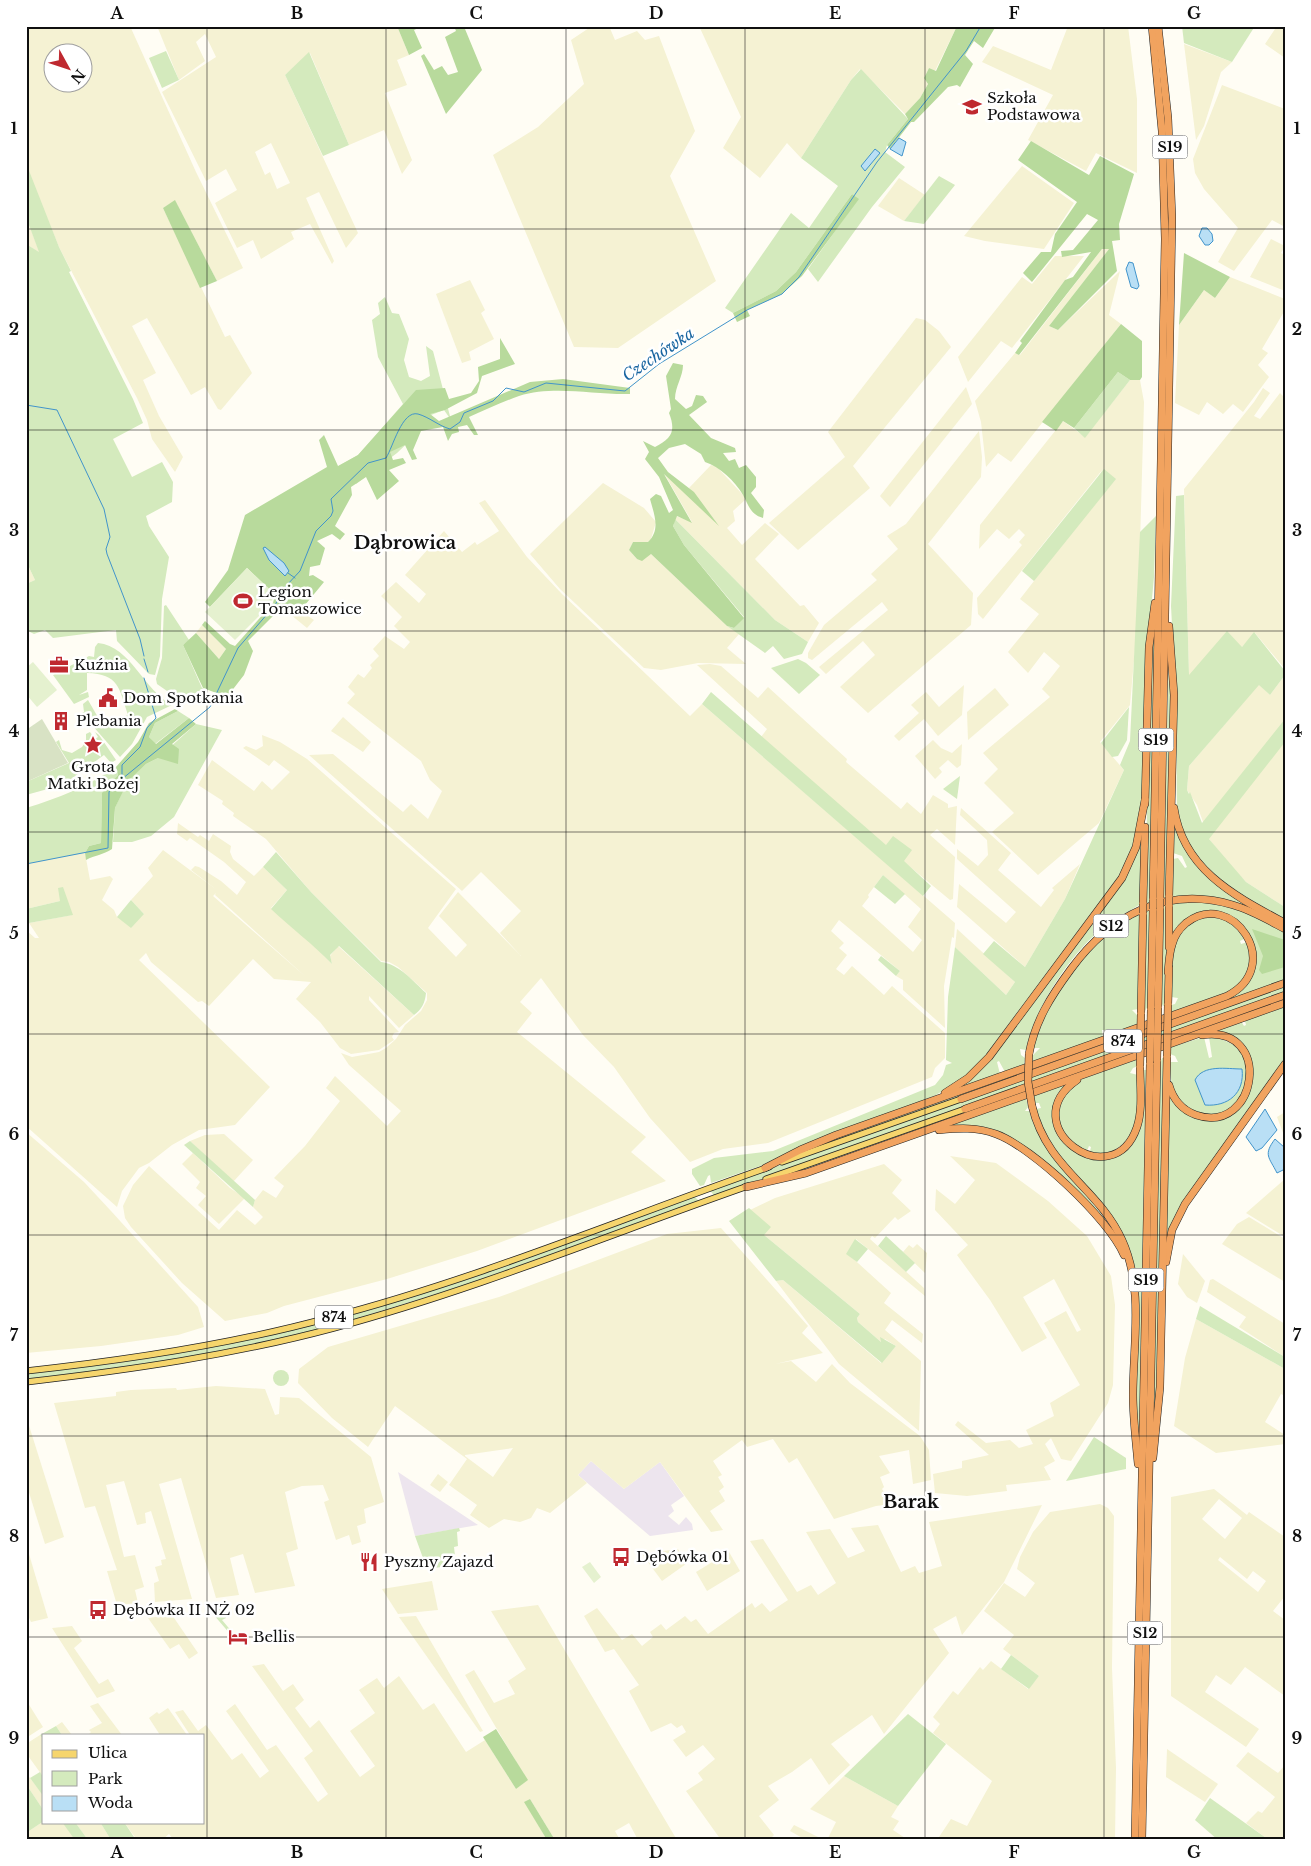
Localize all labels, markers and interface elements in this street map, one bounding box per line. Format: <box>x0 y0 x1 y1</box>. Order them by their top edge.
text: A <box>110 3 125 23</box>
text: B <box>291 3 304 23</box>
text: C <box>469 3 483 23</box>
text: D <box>649 3 663 23</box>
text: E <box>829 3 841 23</box>
text: F <box>1008 3 1020 23</box>
text: G <box>1187 3 1201 23</box>
north arrow <box>42 42 92 92</box>
text: N <box>67 66 89 87</box>
place label: Szkoła Podstawowa <box>987 88 1081 124</box>
school or university icon: Szkoła Podstawowa <box>961 96 983 118</box>
text: 1 <box>11 118 18 138</box>
text: 1 <box>1294 118 1301 138</box>
road number: S19 <box>1152 136 1188 158</box>
text: 2 <box>9 319 19 339</box>
text: 2 <box>1292 319 1302 339</box>
water label: Czechówka <box>618 323 698 385</box>
text: 3 <box>9 520 19 540</box>
text: 3 <box>1292 520 1302 540</box>
district label: Dąbrowica <box>354 532 457 554</box>
place label: Legion Tomaszowice <box>258 582 362 618</box>
sports icon: Legion Tomaszowice <box>232 590 254 612</box>
office icon: Kuźnia <box>48 654 70 676</box>
place label: Kuźnia <box>74 655 128 674</box>
public building icon: Dom Spotkania <box>97 687 119 709</box>
place label: Dom Spotkania <box>123 688 244 707</box>
building icon: Plebania <box>50 710 72 732</box>
place label: Plebania <box>76 711 142 730</box>
text: 4 <box>9 721 19 741</box>
text: 4 <box>1292 721 1302 741</box>
road number: S19 <box>1138 728 1174 752</box>
place icon: Grota Matki Bożej <box>82 734 104 756</box>
place label: Grota Matki Bożej <box>47 757 139 793</box>
road number: S12 <box>1094 914 1128 938</box>
text: 5 <box>9 923 19 943</box>
text: 5 <box>1292 923 1302 943</box>
road number: 874 <box>1104 1030 1142 1052</box>
text: 6 <box>9 1124 20 1144</box>
text: 6 <box>1292 1124 1303 1144</box>
road number: S19 <box>1128 1268 1164 1292</box>
road number: 874 <box>315 1305 353 1328</box>
text: 7 <box>10 1325 19 1345</box>
text: 7 <box>1293 1325 1302 1345</box>
district label: Barak <box>883 1491 940 1513</box>
text: 8 <box>9 1526 19 1546</box>
text: 8 <box>1292 1526 1302 1546</box>
bus stop icon: Dębówka 01 <box>610 1546 632 1568</box>
place label: Dębówka 01 <box>636 1547 729 1566</box>
restaurant icon: Pyszny Zajazd <box>358 1551 380 1573</box>
place label: Pyszny Zajazd <box>384 1552 494 1571</box>
bus stop icon: Dębówka II NŻ 02 <box>87 1599 109 1621</box>
place label: Dębówka II NŻ 02 <box>113 1600 255 1619</box>
road number: S12 <box>1128 1622 1162 1645</box>
hotel icon: Bellis <box>227 1626 249 1648</box>
place label: Bellis <box>253 1627 295 1646</box>
text: 9 <box>9 1728 20 1748</box>
text: 9 <box>1292 1728 1303 1748</box>
legend <box>42 1734 205 1824</box>
text: Ulica <box>88 1743 128 1762</box>
text: Park <box>88 1769 124 1788</box>
text: Woda <box>87 1793 133 1812</box>
text: A <box>110 1842 125 1862</box>
text: B <box>291 1842 304 1862</box>
text: C <box>469 1842 483 1862</box>
text: D <box>649 1842 663 1862</box>
text: E <box>829 1842 841 1862</box>
text: F <box>1008 1842 1020 1862</box>
text: G <box>1187 1842 1201 1862</box>

